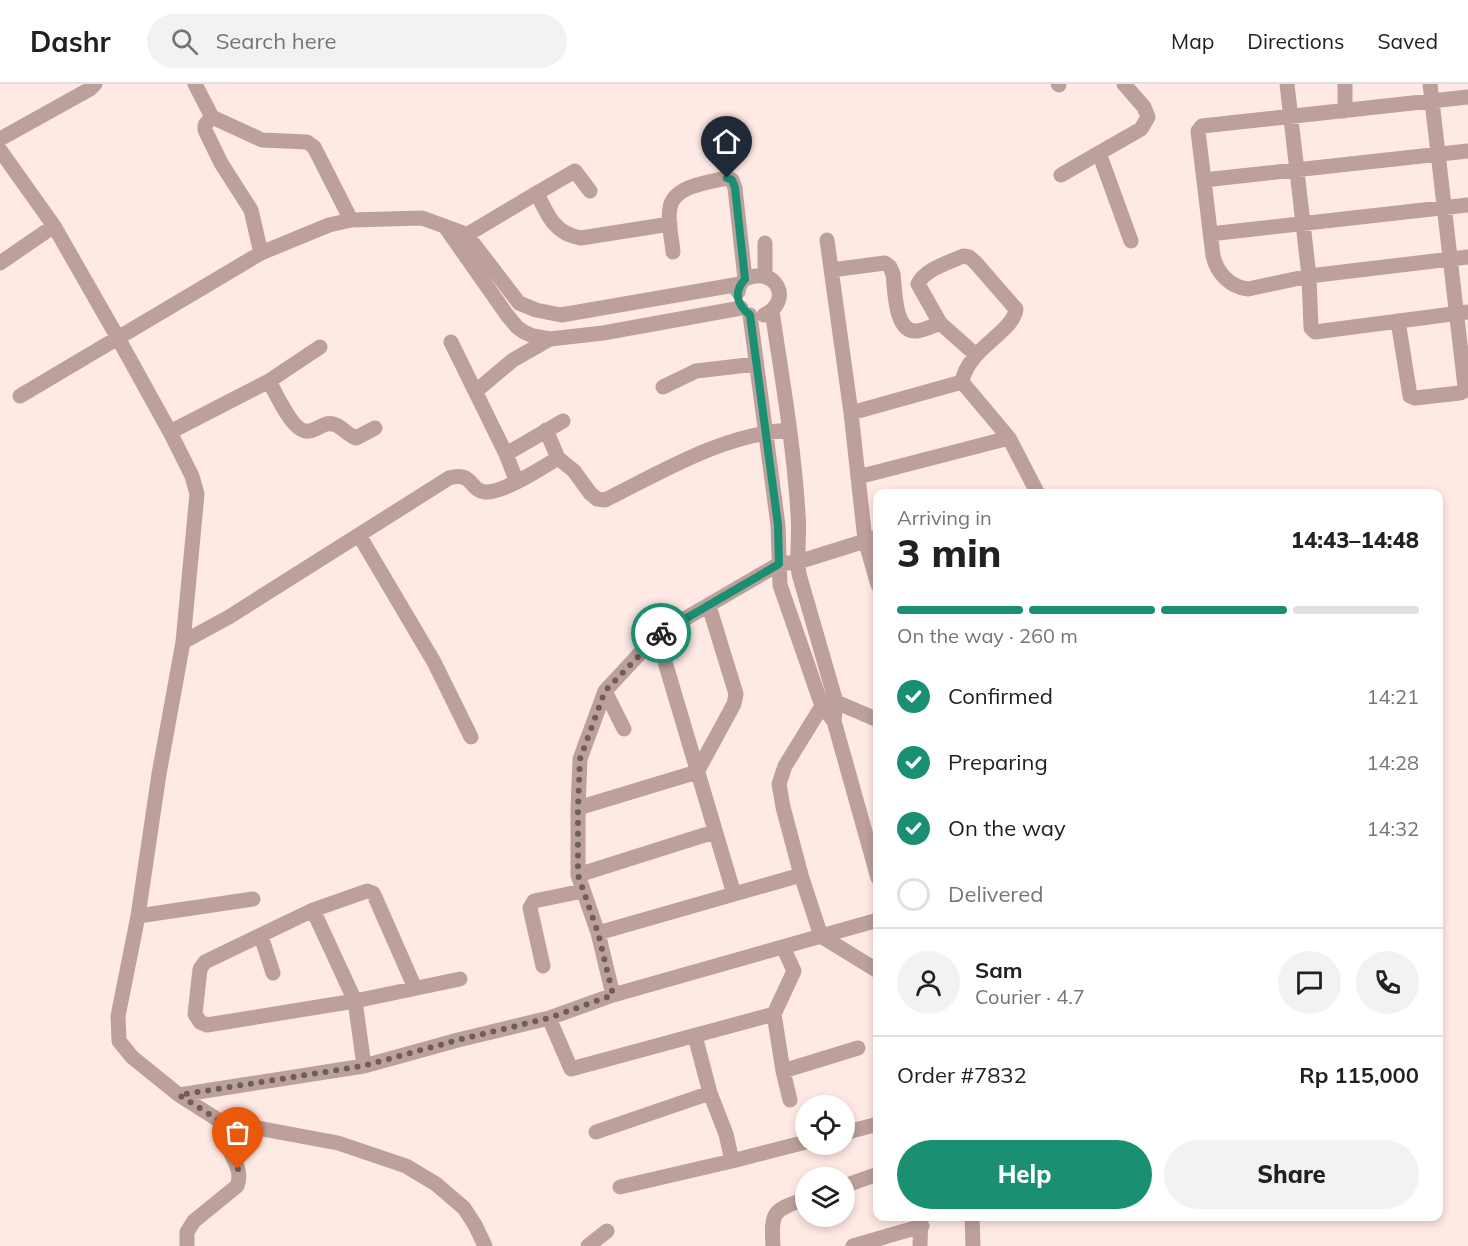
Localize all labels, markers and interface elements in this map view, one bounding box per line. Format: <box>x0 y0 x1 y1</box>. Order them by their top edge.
search box <box>147 14 567 68</box>
text: Dashr <box>30 24 111 59</box>
icon: search <box>168 25 201 58</box>
text: Search here <box>216 27 337 55</box>
text: Map <box>1171 28 1214 54</box>
text: Directions <box>1247 28 1344 54</box>
text: Saved <box>1377 28 1438 54</box>
pin <box>701 116 752 178</box>
icon: home <box>710 125 743 158</box>
text: Arriving in <box>897 505 992 530</box>
text: 14:43–14:48 <box>1291 526 1419 554</box>
text: 3 min <box>897 528 1002 577</box>
courier <box>631 603 691 663</box>
icon: bike <box>645 617 678 650</box>
text: On the way · 260 m <box>897 623 1078 648</box>
icon: check <box>897 680 930 713</box>
text: Confirmed <box>948 682 1053 710</box>
text: 14:21 <box>1366 684 1419 709</box>
icon: check <box>897 746 930 779</box>
text: Preparing <box>948 748 1048 776</box>
text: 14:28 <box>1366 750 1419 775</box>
icon: check <box>897 812 930 845</box>
text: On the way <box>948 814 1066 842</box>
text: 14:32 <box>1366 816 1419 841</box>
text: Delivered <box>948 880 1043 908</box>
button: person <box>897 951 960 1014</box>
button: chat <box>1278 951 1341 1014</box>
button: phone <box>1356 951 1419 1014</box>
text: Sam <box>975 956 1023 984</box>
text: Courier · 4.7 <box>975 984 1085 1009</box>
text: Order #7832 <box>897 1061 1027 1089</box>
text: Rp 115,000 <box>1299 1061 1419 1089</box>
map controls <box>795 1095 855 1227</box>
button: locate <box>795 1095 855 1155</box>
pin <box>212 1107 263 1169</box>
icon: bag <box>221 1116 254 1149</box>
button: Help <box>897 1140 1152 1209</box>
button: Share <box>1164 1140 1419 1209</box>
button: layers <box>795 1167 855 1227</box>

